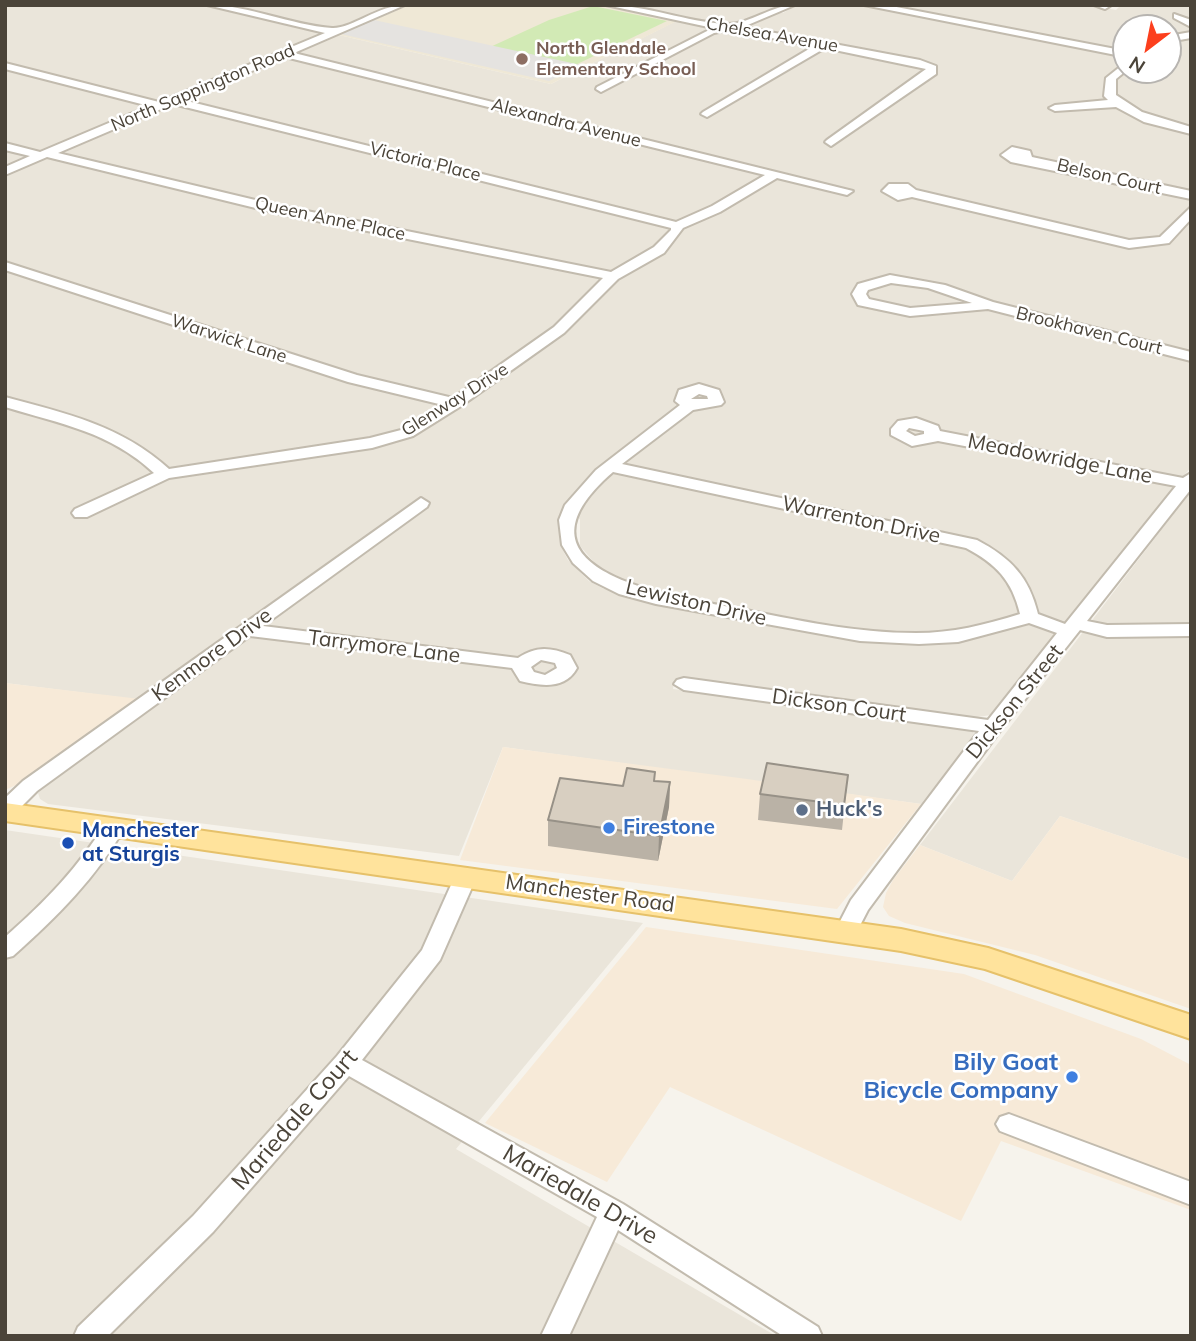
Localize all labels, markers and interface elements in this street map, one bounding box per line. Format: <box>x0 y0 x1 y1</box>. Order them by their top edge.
street label: Chelsea Avenue <box>704 13 840 57</box>
north arrow <box>1112 14 1182 84</box>
place label: North Glendale Elementary School <box>536 38 696 80</box>
street label: North Sappington Road <box>108 39 298 137</box>
marker: North Glendale Elementary School <box>514 51 530 67</box>
text: N <box>1124 51 1149 79</box>
street label: Alexandra Avenue <box>489 94 643 152</box>
street label: Victoria Place <box>367 138 483 186</box>
street label: Belson Court <box>1055 155 1163 199</box>
street label: Queen Anne Place <box>253 193 407 245</box>
street label: Brookhaven Court <box>1014 302 1164 360</box>
street label: Warwick Lane <box>168 310 290 368</box>
street label: Glenway Drive <box>398 359 512 441</box>
street label: Meadowridge Lane <box>966 429 1154 489</box>
street label: Warrenton Drive <box>779 491 943 549</box>
street label: Lewiston Drive <box>623 575 769 631</box>
street label: Kenmore Drive <box>147 603 277 707</box>
street label: Tarrymore Lane <box>306 625 462 669</box>
street label: Dickson Street <box>961 640 1069 764</box>
street label: Dickson Court <box>770 684 908 728</box>
place label: Huck's <box>816 797 883 823</box>
marker: Huck's <box>794 802 810 818</box>
place label: Firestone <box>623 815 715 841</box>
place label: Manchester at Sturgis <box>82 818 199 868</box>
marker: Firestone <box>601 820 617 836</box>
marker: Manchester at Sturgis <box>60 835 76 851</box>
street label: Manchester Road <box>504 870 676 918</box>
street label: Mariedale Court <box>226 1044 364 1196</box>
place label: Bily Goat Bicycle Company <box>863 1049 1058 1105</box>
marker: Bily Goat Bicycle Company <box>1064 1069 1080 1085</box>
street label: Mariedale Drive <box>497 1139 663 1251</box>

